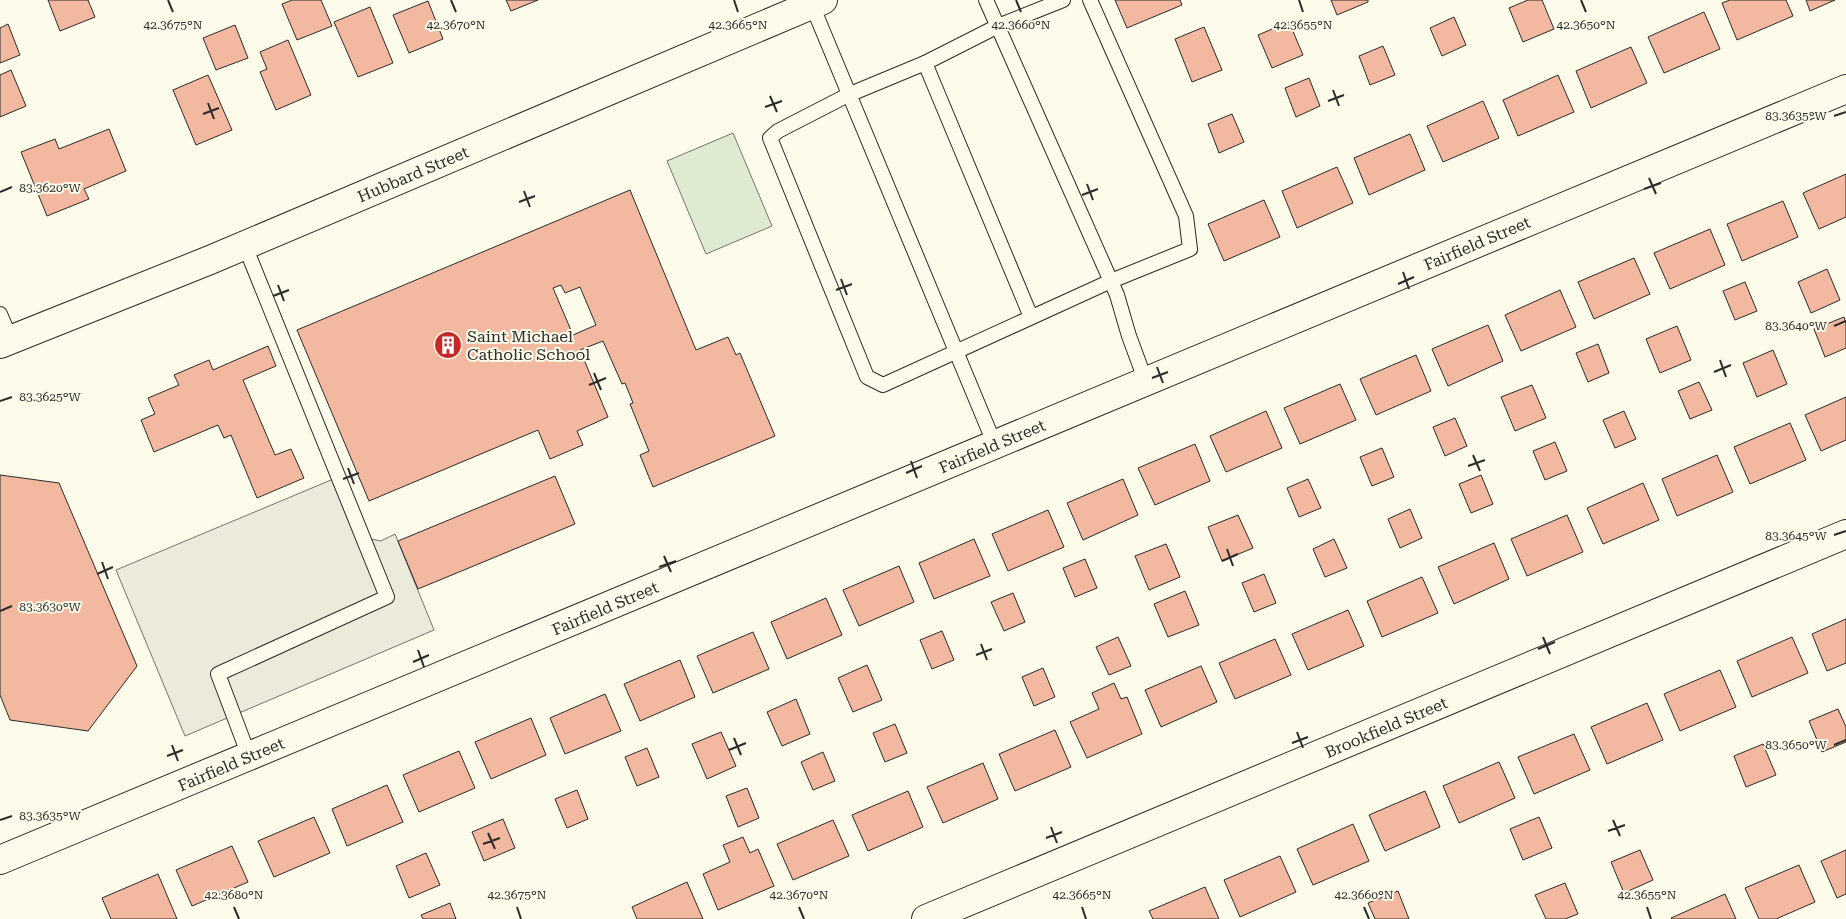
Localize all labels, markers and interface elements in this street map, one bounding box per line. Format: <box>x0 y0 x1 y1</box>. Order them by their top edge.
text: 42.3675°N <box>144 18 203 32</box>
text: 42.3670°N <box>427 18 486 32</box>
text: 42.3665°N <box>709 18 768 32</box>
text: 42.3660°N <box>992 18 1051 32</box>
text: 42.3655°N <box>1274 18 1333 32</box>
text: 42.3650°N <box>1557 18 1616 32</box>
text: 83.3635°W <box>1765 109 1828 123</box>
street label: Hubbard Street <box>355 142 472 206</box>
text: 83.3620°W <box>19 181 82 195</box>
street label: Fairfield Street <box>1421 212 1533 274</box>
text: 83.3640°W <box>1765 319 1828 333</box>
place label: Saint Michael Catholic School <box>467 327 590 364</box>
building icon: Saint Michael Catholic School <box>433 330 463 360</box>
text: 83.3625°W <box>19 390 82 404</box>
street label: Fairfield Street <box>936 415 1048 477</box>
text: 83.3645°W <box>1765 529 1828 543</box>
street label: Fairfield Street <box>549 577 661 639</box>
text: 83.3630°W <box>19 600 82 614</box>
street label: Brookfield Street <box>1322 693 1450 762</box>
street label: Fairfield Street <box>175 733 287 795</box>
text: 83.3650°W <box>1765 738 1828 752</box>
text: 83.3635°W <box>19 809 82 823</box>
text: 42.3680°N <box>205 888 264 902</box>
text: 42.3675°N <box>488 888 547 902</box>
text: 42.3670°N <box>770 888 829 902</box>
text: 42.3665°N <box>1053 888 1112 902</box>
text: 42.3660°N <box>1335 888 1394 902</box>
text: 42.3655°N <box>1618 888 1677 902</box>

